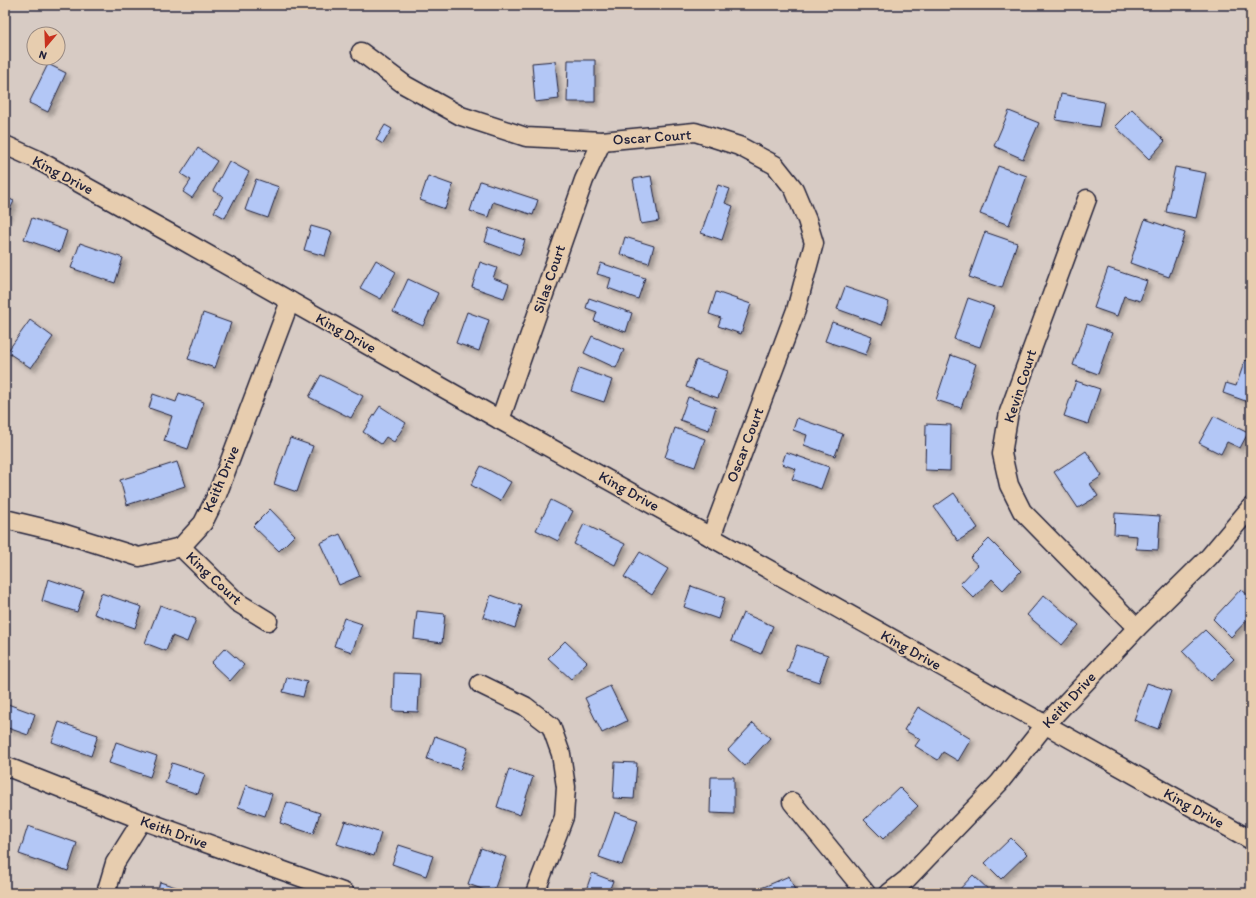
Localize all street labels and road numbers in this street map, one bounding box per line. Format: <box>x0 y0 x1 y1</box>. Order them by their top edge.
street label: Oscar Court <box>612 125 692 149</box>
street label: King Drive <box>29 151 97 199</box>
street label: Silas Court <box>529 242 569 316</box>
street label: King Drive <box>313 309 379 357</box>
street label: Kevin Court <box>1000 347 1040 425</box>
street label: Oscar Court <box>722 405 768 485</box>
street label: Keith Drive <box>199 443 243 515</box>
street label: King Drive <box>596 467 662 515</box>
street label: King Court <box>182 548 246 609</box>
street label: King Drive <box>878 626 944 674</box>
street label: Keith Drive <box>1038 668 1100 732</box>
street label: King Drive <box>1161 784 1227 832</box>
street label: Keith Drive <box>138 811 210 853</box>

